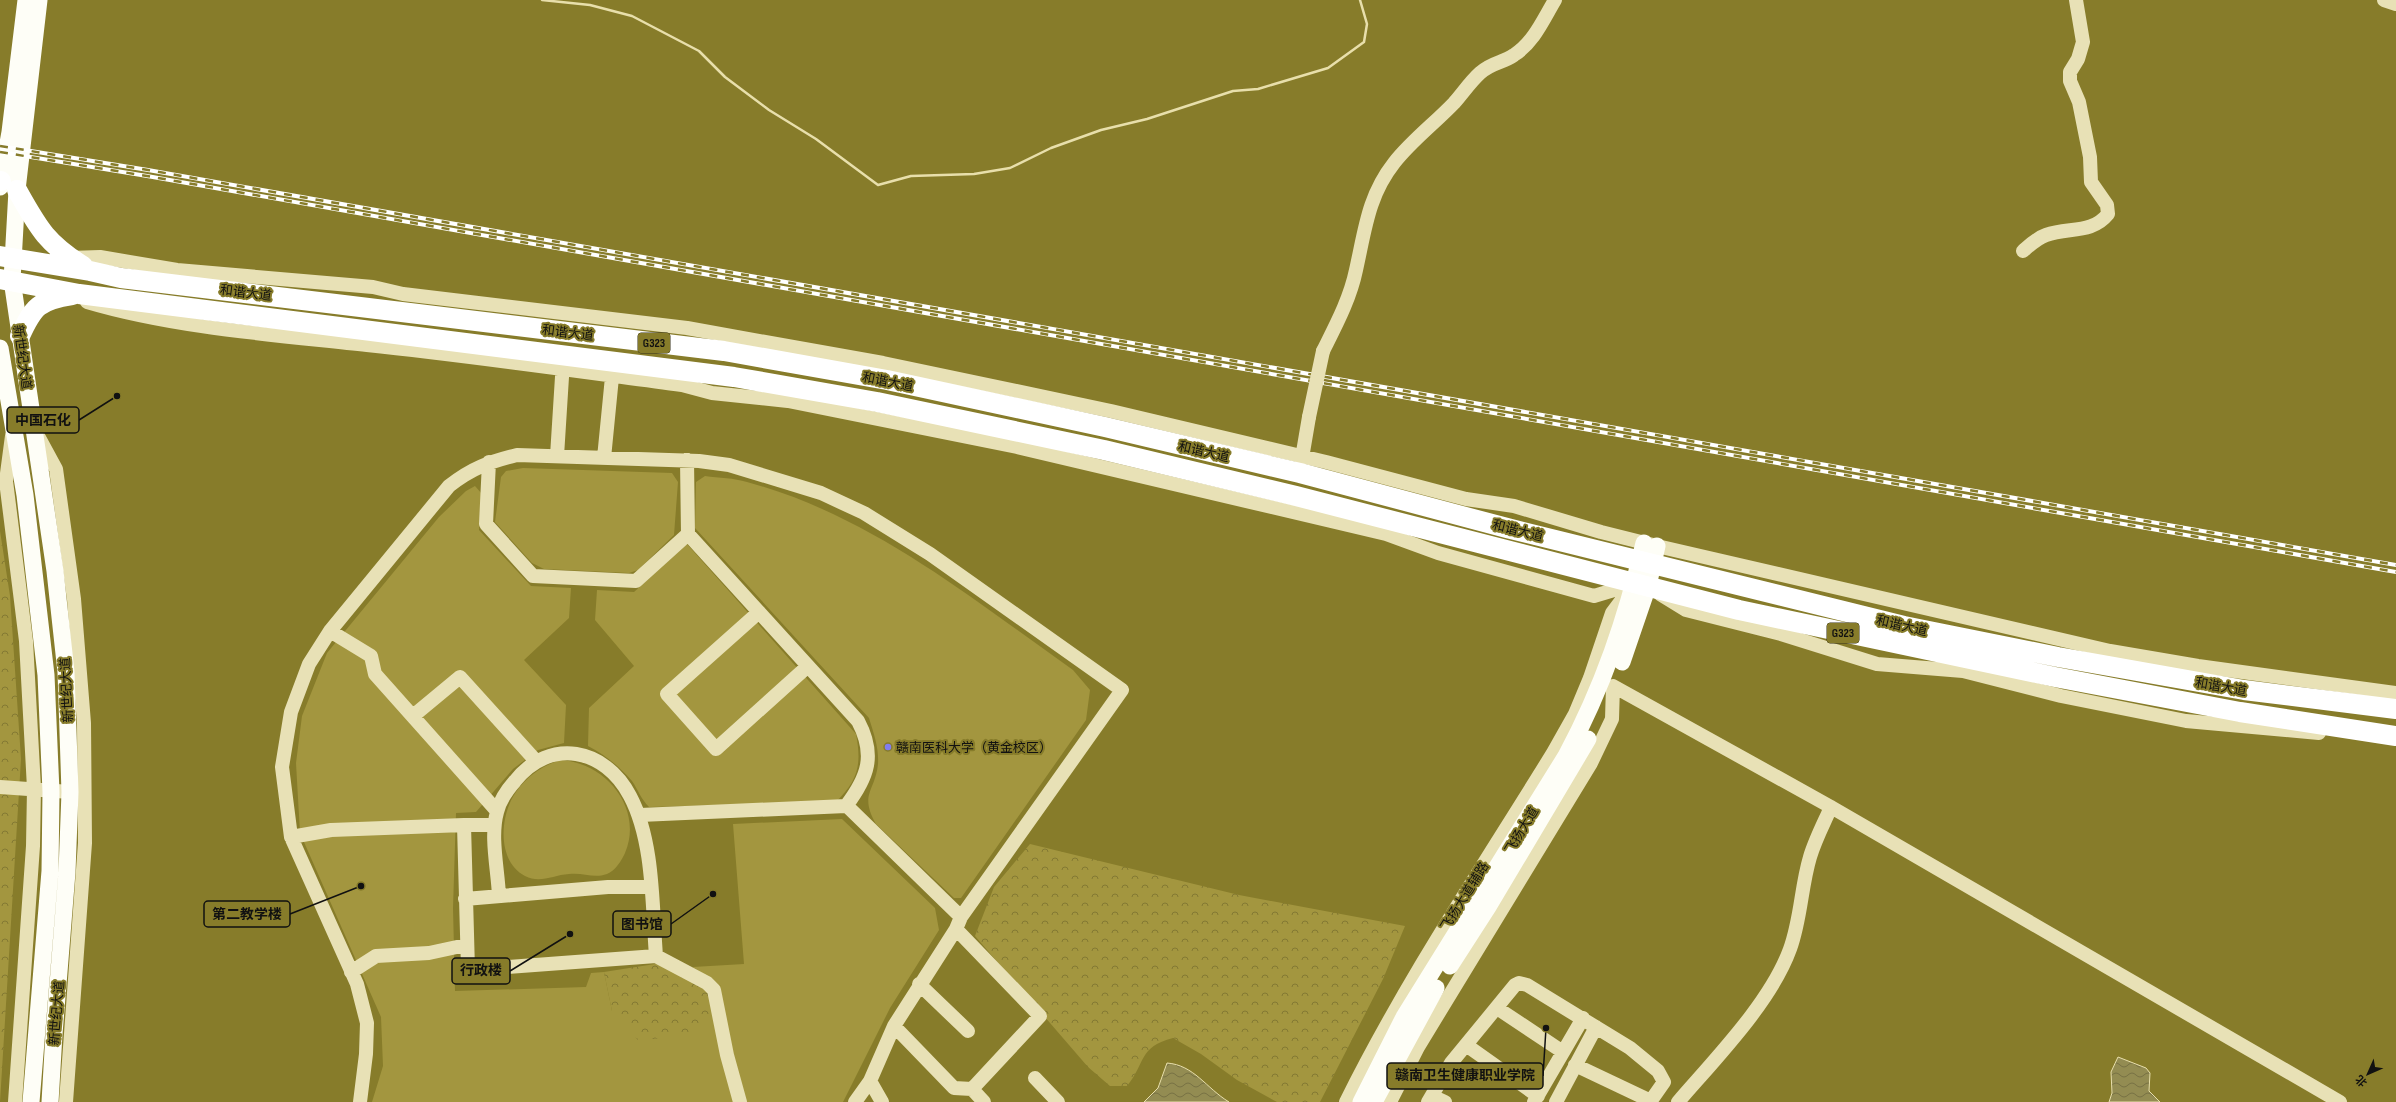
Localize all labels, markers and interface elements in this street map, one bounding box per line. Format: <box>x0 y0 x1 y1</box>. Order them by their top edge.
street label: 和谐大道 <box>219 282 273 304</box>
street label: 和谐大道 <box>541 322 595 344</box>
street label: 新世纪大道 <box>10 324 34 390</box>
road number: G323 <box>638 333 670 353</box>
street label: 和谐大道 <box>861 369 915 395</box>
callout: 中国石化 <box>7 407 79 433</box>
text: 中国石化 <box>15 412 71 429</box>
street label: 和谐大道 <box>1177 438 1231 466</box>
street label: 和谐大道 <box>1491 517 1545 545</box>
street label: 和谐大道 <box>1875 612 1929 640</box>
road number: G323 <box>1827 623 1859 643</box>
street label: 新世纪大道 <box>57 657 77 723</box>
street label: 和谐大道 <box>2194 675 2248 699</box>
place label: 赣南医科大学（黄金校区） <box>896 740 1052 756</box>
marker: 赣南医科大学（黄金校区） <box>883 742 893 752</box>
street label: 飞扬大道 <box>1502 804 1542 857</box>
street label: 飞扬大道辅路 <box>1437 859 1492 934</box>
callout: 第二教学楼 <box>204 901 290 927</box>
text: 第二教学楼 <box>212 906 282 923</box>
callout: 图书馆 <box>613 911 671 937</box>
text: 图书馆 <box>621 916 663 933</box>
callout: 行政楼 <box>452 958 510 984</box>
text: 行政楼 <box>460 962 502 979</box>
street label: 新世纪大道 <box>46 980 68 1046</box>
north arrow <box>2348 1054 2388 1094</box>
callout: 赣南卫生健康职业学院 <box>1387 1063 1543 1089</box>
text: 赣南卫生健康职业学院 <box>1395 1067 1535 1084</box>
text: 北 <box>2353 1072 2370 1089</box>

